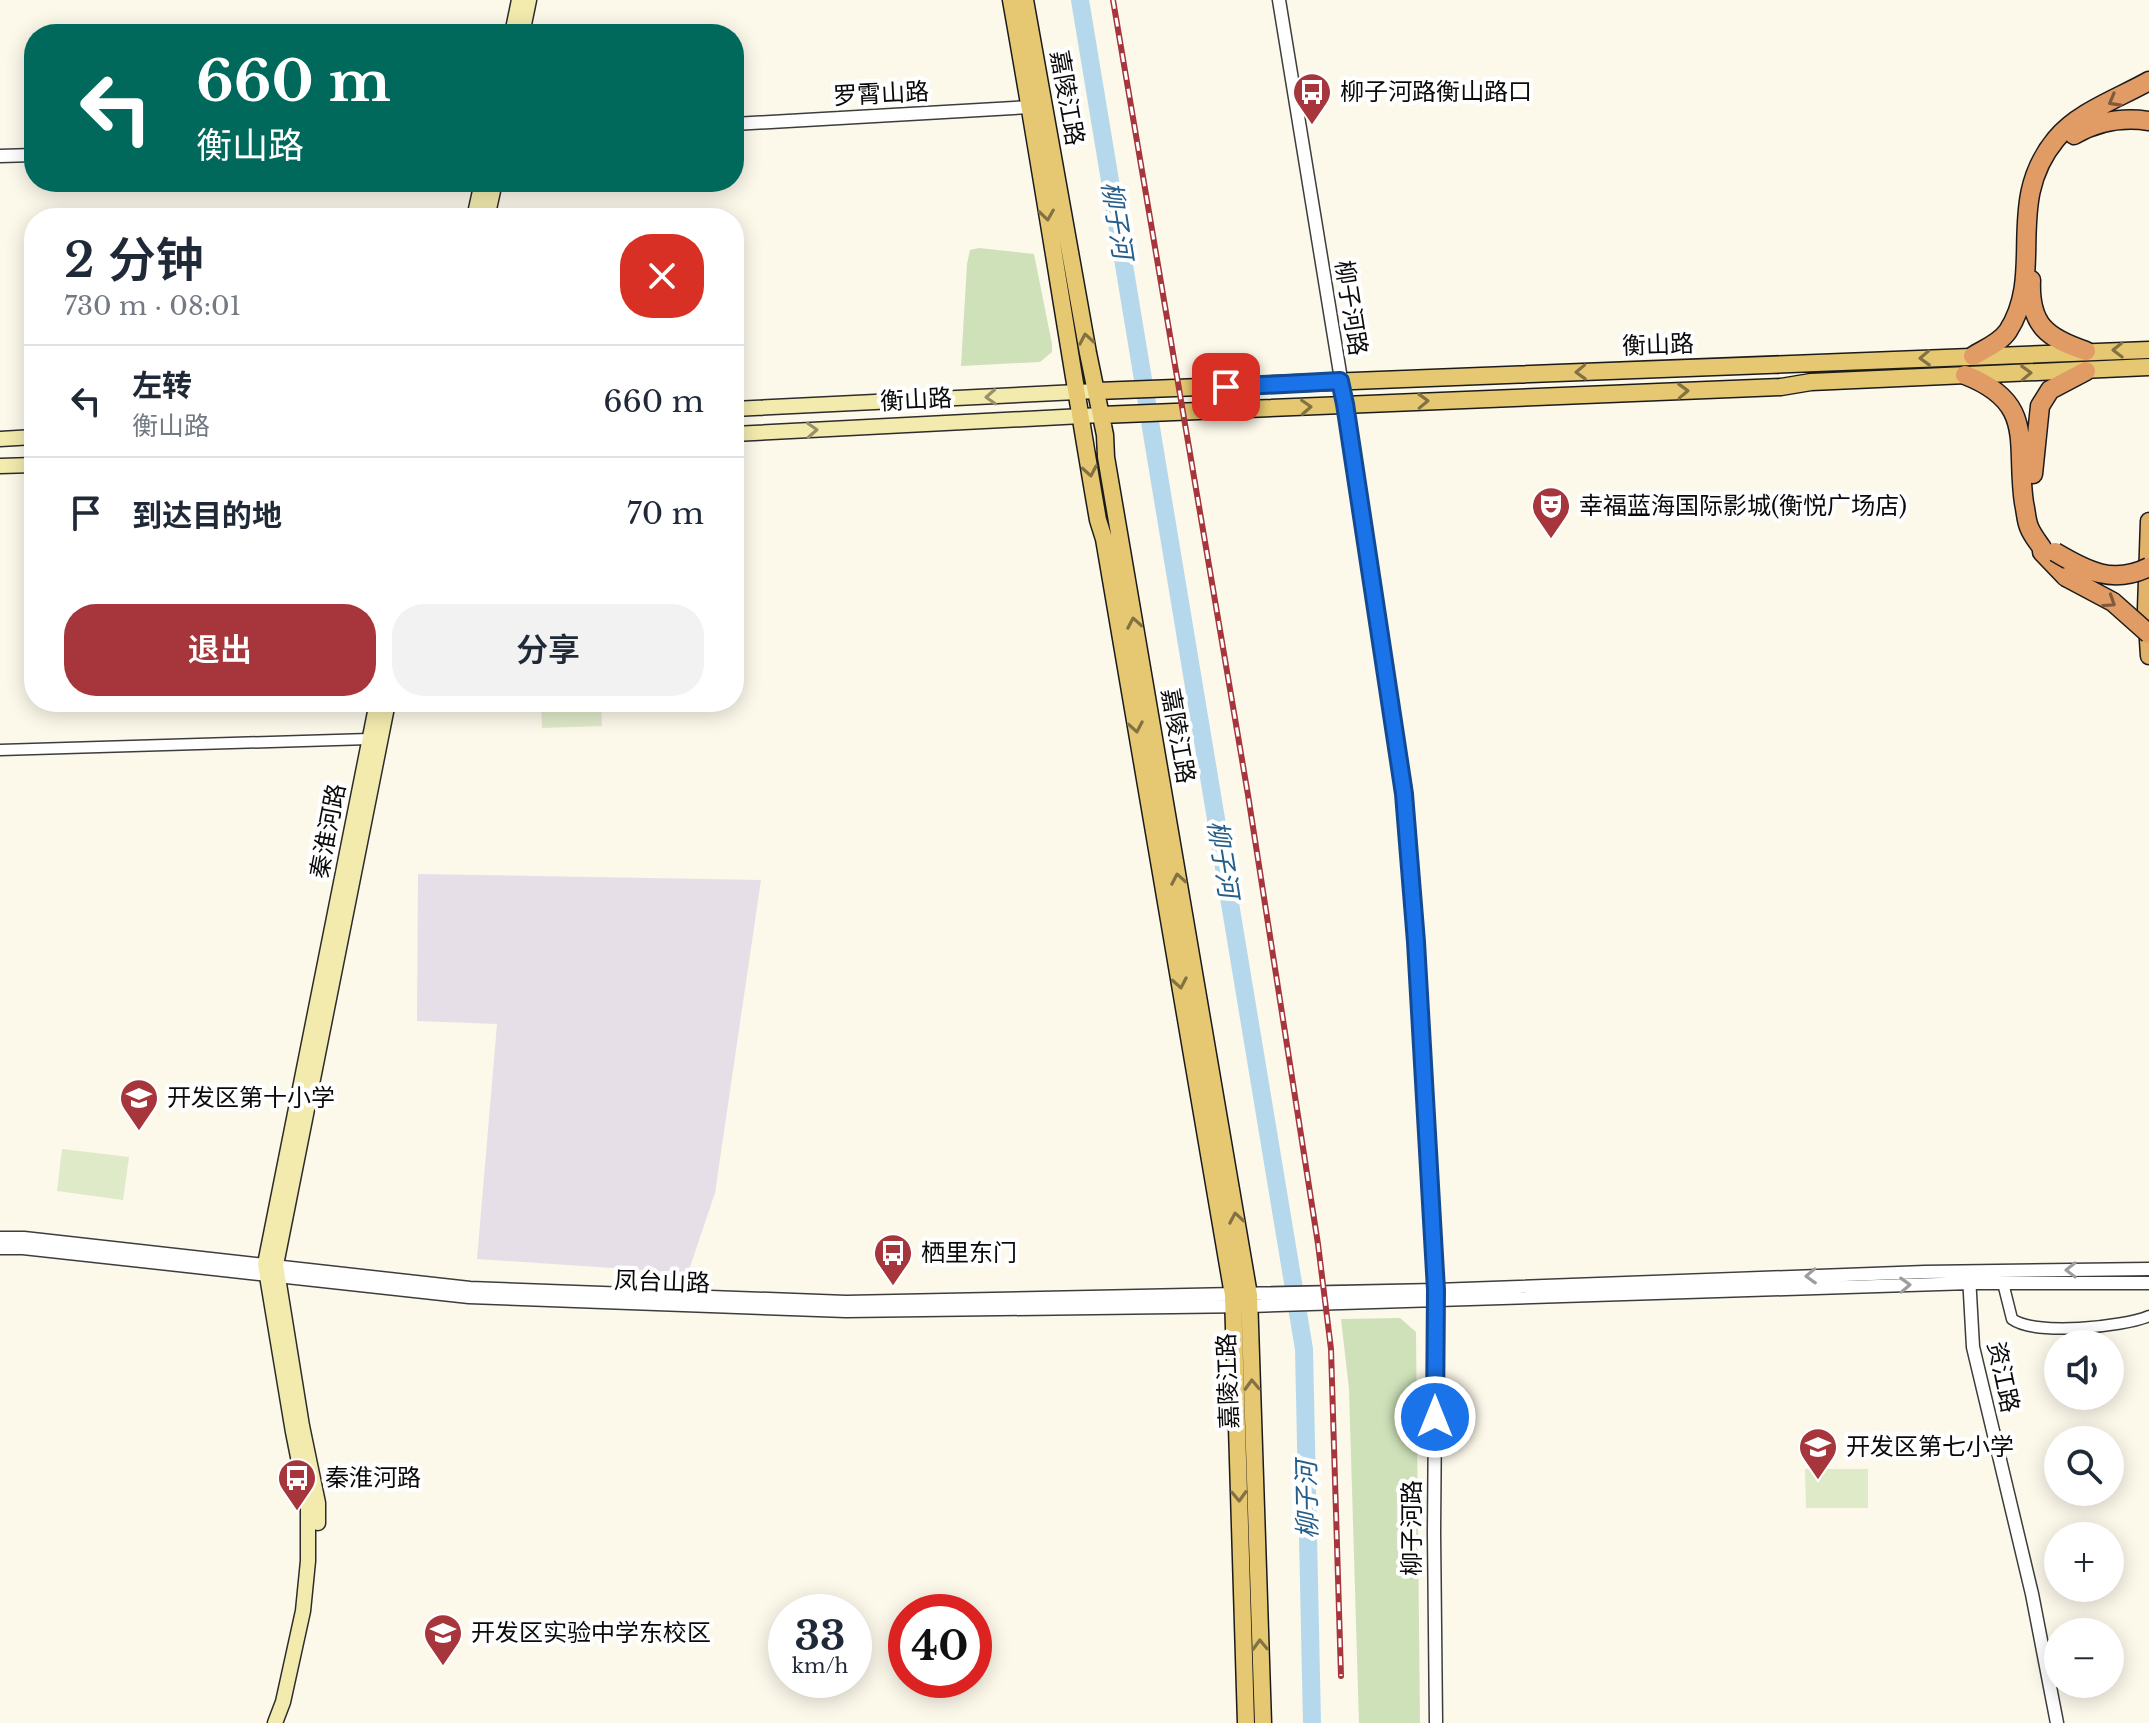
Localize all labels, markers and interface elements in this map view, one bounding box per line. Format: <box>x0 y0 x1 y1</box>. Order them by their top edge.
text: 660 m <box>196 47 391 116</box>
street label: 嘉陵江路 <box>1045 48 1090 148</box>
icon: left <box>64 56 168 160</box>
bus stop icon: 柳子河路衡山路口 <box>1291 71 1333 126</box>
street label: 罗霄山路 <box>832 77 930 110</box>
place label: 柳子河路衡山路口 <box>1340 77 1532 106</box>
one-way arrow <box>2107 91 2122 106</box>
text: 衡山路 <box>196 123 304 168</box>
water label: 柳子河 <box>1095 179 1140 266</box>
one-way arrow <box>1039 209 1056 222</box>
text: 2 分钟 <box>64 230 204 290</box>
button: close <box>620 234 704 318</box>
street label: 柳子河路 <box>1330 258 1373 358</box>
text: 730 m · 08:01 <box>64 290 241 322</box>
street label: 衡山路 <box>1621 329 1694 360</box>
one-way arrow <box>1078 332 1095 346</box>
one-way arrow <box>2111 341 2124 359</box>
one-way arrow <box>1918 349 1931 366</box>
pin <box>1192 353 1260 421</box>
one-way arrow <box>1574 363 1587 380</box>
icon: arrive <box>1204 365 1248 409</box>
one-way arrow <box>2020 365 2033 382</box>
text: 左转 <box>132 367 192 404</box>
icon: left <box>64 379 108 423</box>
one-way arrow <box>1677 382 1690 399</box>
text: 660 m <box>603 383 704 420</box>
street label: 衡山路 <box>879 383 953 416</box>
one-way arrow <box>984 388 997 405</box>
one-way arrow <box>1417 392 1430 409</box>
one-way arrow <box>1300 399 1313 416</box>
text: 衡山路 <box>132 410 210 442</box>
one-way arrow <box>806 422 819 439</box>
one-way arrow <box>1080 465 1097 478</box>
theatre icon: 幸福蓝海国际影城(衡悦广场店) <box>1530 485 1572 540</box>
icon: arrive <box>64 491 108 535</box>
place label: 幸福蓝海国际影城(衡悦广场店) <box>1579 491 1907 520</box>
text: 70 m <box>627 495 704 532</box>
text: 到达目的地 <box>132 497 282 534</box>
one-way arrow <box>2102 592 2116 607</box>
button: 退出 <box>64 604 376 696</box>
button: 分享 <box>392 604 704 696</box>
one-way arrow <box>1127 616 1144 629</box>
street label: 嘉陵江路 <box>1156 686 1201 786</box>
one-way arrow <box>1127 720 1144 734</box>
street label: 秦淮河路 <box>304 781 351 881</box>
water label: 柳子河 <box>1201 818 1246 905</box>
one-way arrow <box>1170 872 1187 886</box>
one-way arrow <box>1171 976 1188 990</box>
school or university icon: 开发区第十小学 <box>118 1077 160 1132</box>
place label: 开发区第十小学 <box>167 1083 335 1112</box>
one-way arrow <box>1228 1211 1245 1225</box>
bus stop icon: 栖里东门 <box>872 1232 914 1287</box>
place label: 栖里东门 <box>921 1238 1017 1267</box>
one-way arrow <box>2064 1262 2077 1279</box>
street label: 凤台山路 <box>614 1265 710 1298</box>
one-way arrow <box>1804 1267 1817 1284</box>
one-way arrow <box>1900 1277 1912 1294</box>
map controls <box>2044 1330 2124 1698</box>
button: sound <box>2044 1330 2124 1410</box>
street label: 嘉陵江路 <box>1211 1333 1244 1429</box>
street label: 资江路 <box>1982 1339 2025 1415</box>
position arrow <box>1393 1375 1477 1459</box>
one-way arrow <box>1244 1378 1261 1391</box>
school or university icon: 开发区第七小学 <box>1797 1426 1839 1481</box>
button: search <box>2044 1426 2124 1506</box>
place label: 开发区第七小学 <box>1846 1432 2014 1461</box>
water label: 柳子河 <box>1290 1456 1324 1539</box>
bus stop icon: 秦淮河路 <box>276 1457 318 1512</box>
place label: 秦淮河路 <box>325 1463 421 1492</box>
street label: 柳子河路 <box>1397 1480 1426 1576</box>
one-way arrow <box>1231 1490 1248 1503</box>
button: + <box>2044 1522 2124 1602</box>
speed limit sign: 40 <box>888 1594 992 1698</box>
text: 33 <box>795 1611 845 1661</box>
school or university icon: 开发区实验中学东校区 <box>422 1612 464 1667</box>
place label: 开发区实验中学东校区 <box>471 1618 711 1647</box>
button: − <box>2044 1618 2124 1698</box>
one-way arrow <box>1252 1638 1269 1651</box>
text: km/h <box>792 1654 848 1678</box>

